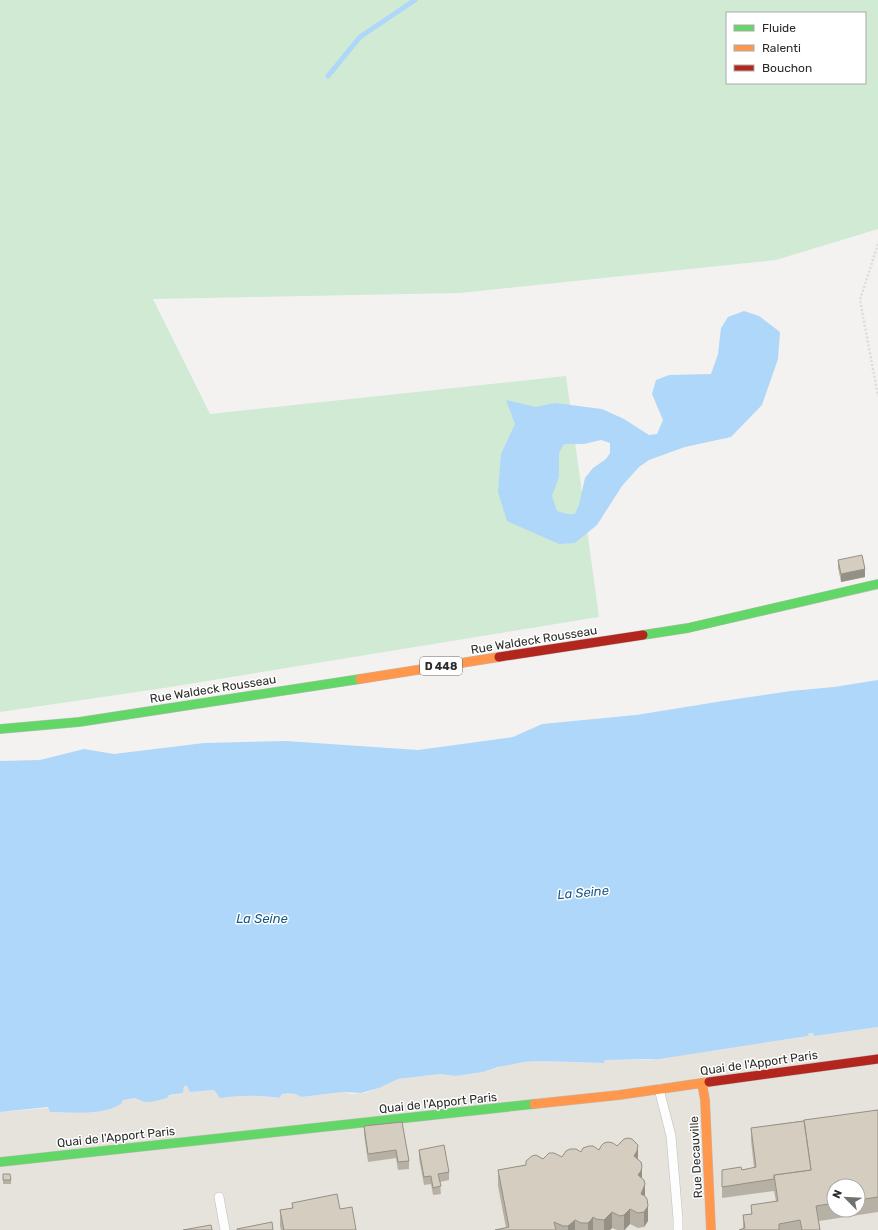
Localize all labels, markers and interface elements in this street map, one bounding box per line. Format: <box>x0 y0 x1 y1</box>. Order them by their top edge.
legend <box>726 12 866 84</box>
text: Fluide <box>762 21 796 35</box>
text: Ralenti <box>762 41 801 55</box>
text: Bouchon <box>762 61 812 75</box>
street label: Rue Waldeck Rousseau <box>470 623 598 657</box>
road number: D 448 <box>420 657 462 675</box>
street label: Rue Waldeck Rousseau <box>149 672 277 706</box>
water label: La Seine <box>557 883 609 902</box>
water label: La Seine <box>236 911 288 926</box>
street label: Quai de l'Apport Paris <box>699 1048 819 1078</box>
street label: Quai de l'Apport Paris <box>378 1090 498 1116</box>
street label: Rue Decauville <box>687 1115 705 1198</box>
street label: Quai de l'Apport Paris <box>56 1124 176 1150</box>
north arrow <box>826 1178 866 1218</box>
text: N <box>830 1188 845 1200</box>

